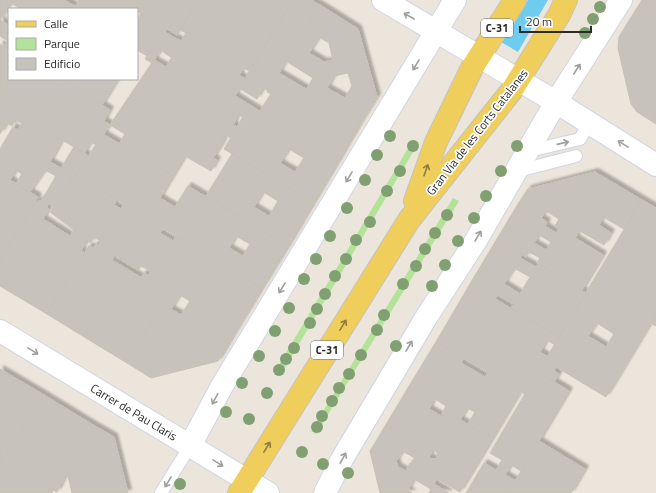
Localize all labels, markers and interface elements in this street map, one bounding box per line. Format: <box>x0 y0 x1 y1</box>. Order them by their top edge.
legend <box>8 8 138 80</box>
scale bar <box>520 8 591 34</box>
one-way arrow <box>404 12 416 20</box>
text: 20 m <box>526 12 552 31</box>
text: Calle <box>44 14 68 33</box>
road number: C-31 <box>481 19 513 37</box>
text: Parque <box>44 34 80 53</box>
text: Edificio <box>44 54 80 73</box>
one-way arrow <box>412 59 420 70</box>
street label: Gran Via de les Corts Catalanes <box>422 64 533 199</box>
one-way arrow <box>573 64 581 75</box>
one-way arrow <box>556 138 569 146</box>
one-way arrow <box>618 140 629 148</box>
one-way arrow <box>423 163 430 176</box>
one-way arrow <box>345 171 353 183</box>
one-way arrow <box>475 230 483 242</box>
one-way arrow <box>278 282 286 293</box>
one-way arrow <box>339 320 347 331</box>
road number: C-31 <box>311 341 343 359</box>
one-way arrow <box>406 341 414 353</box>
one-way arrow <box>27 348 39 356</box>
street label: Carrer de Pau Claris <box>87 379 181 446</box>
one-way arrow <box>211 393 219 405</box>
one-way arrow <box>263 442 271 453</box>
one-way arrow <box>340 452 347 464</box>
one-way arrow <box>212 460 224 468</box>
one-way arrow <box>164 476 172 487</box>

